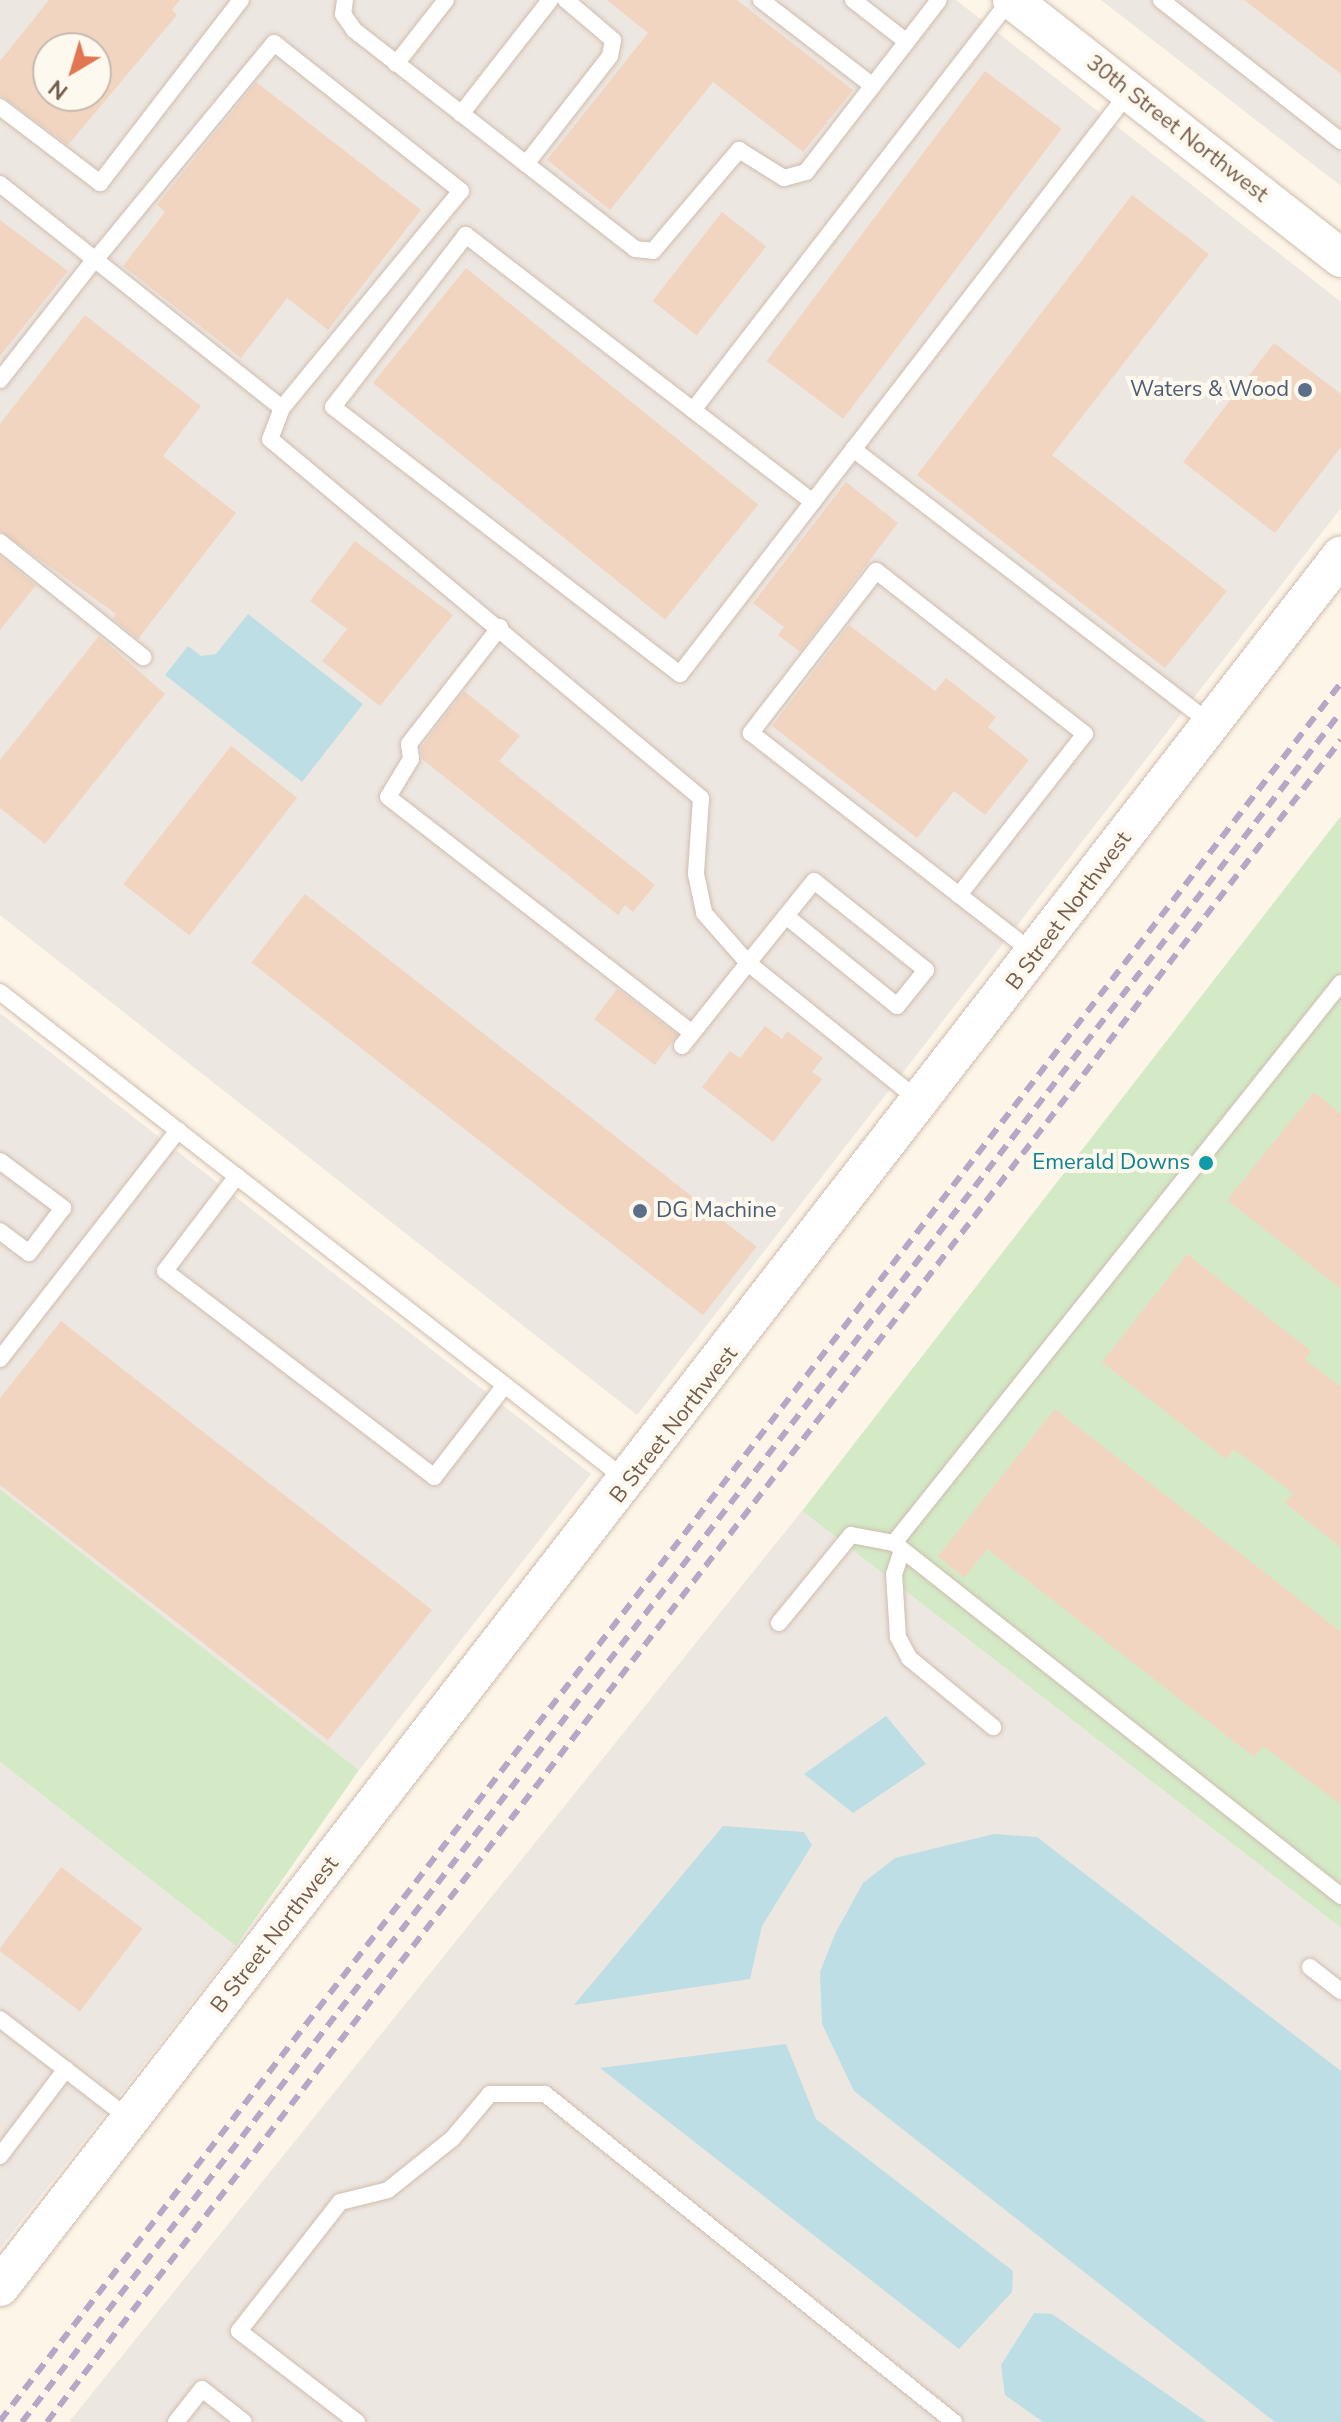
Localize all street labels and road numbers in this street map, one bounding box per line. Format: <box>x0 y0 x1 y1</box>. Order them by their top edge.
street label: 30th Street Northwest <box>1081 50 1273 208</box>
street label: B Street Northwest <box>1001 827 1137 995</box>
street label: B Street Northwest <box>605 1341 743 1509</box>
street label: B Street Northwest <box>206 1851 344 2019</box>

